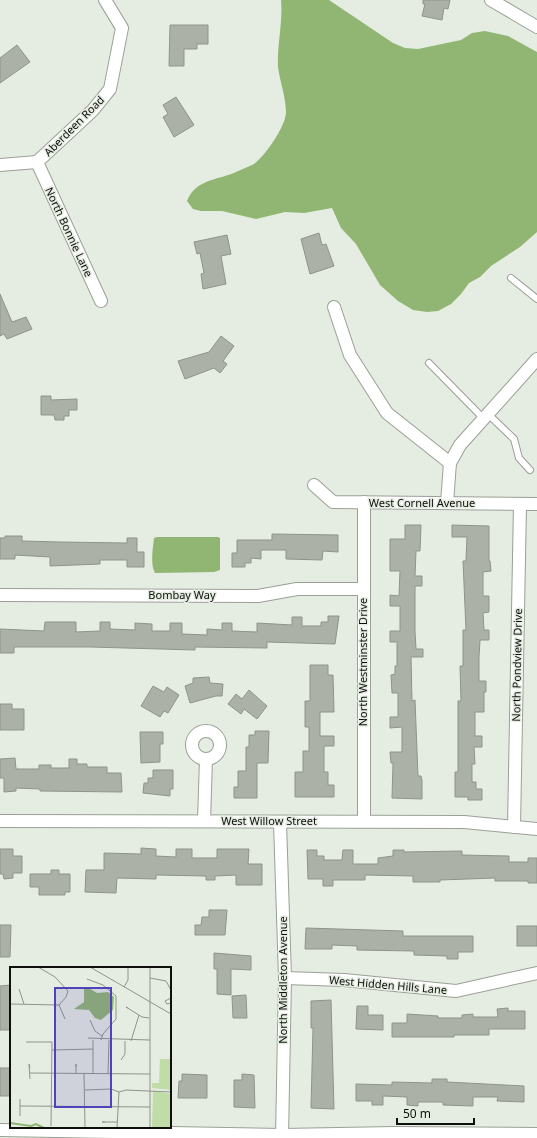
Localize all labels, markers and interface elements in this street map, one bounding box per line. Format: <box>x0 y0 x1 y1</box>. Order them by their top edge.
street label: Aberdeen Road <box>40 92 107 159</box>
street label: North Bonnie Lane <box>42 184 97 279</box>
street label: West Cornell Avenue <box>369 495 475 510</box>
street label: Bombay Way <box>148 587 216 602</box>
street label: North Westminster Drive <box>355 598 370 726</box>
street label: North Pondview Drive <box>508 608 525 722</box>
street label: West Willow Street <box>221 813 317 828</box>
street label: North Middleton Avenue <box>275 916 290 1044</box>
inset map <box>10 967 171 1128</box>
street label: West Hidden Hills Lane <box>328 972 448 997</box>
scale bar <box>397 1100 474 1126</box>
text: 50 m <box>403 1105 431 1122</box>

